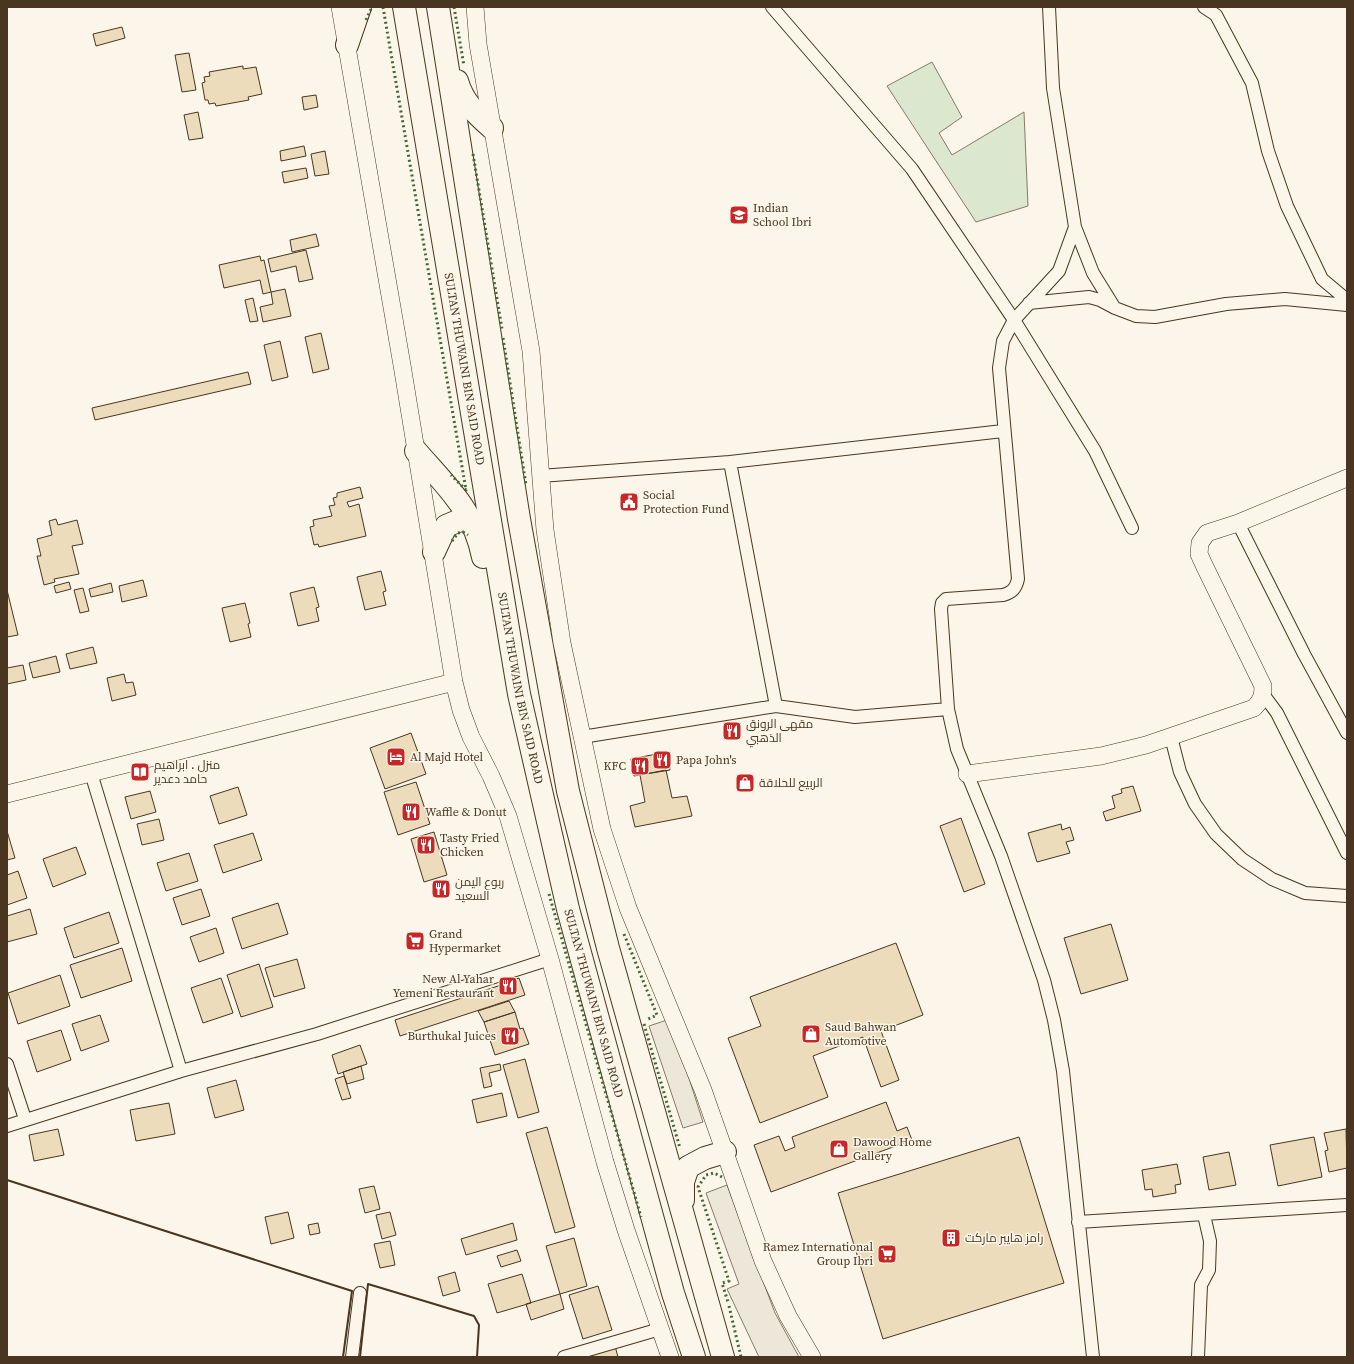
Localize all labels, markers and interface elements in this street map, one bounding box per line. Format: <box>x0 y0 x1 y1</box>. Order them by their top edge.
place label: Indian School Ibri <box>753 200 812 230</box>
school or university icon: Indian School Ibri <box>728 204 750 226</box>
street label: SULTAN THUWAINI BIN SAID ROAD <box>441 272 489 466</box>
place label: Social Protection Fund <box>643 487 729 517</box>
public building icon: Social Protection Fund <box>618 491 640 513</box>
street label: SULTAN THUWAINI BIN SAID ROAD <box>494 591 547 785</box>
place label: مقهى الرونق الذهبي <box>746 716 813 748</box>
restaurant icon: مقهى الرونق الذهبي <box>721 720 743 742</box>
hotel icon: Al Majd Hotel <box>385 746 407 768</box>
place label: Al Majd Hotel <box>410 749 484 765</box>
restaurant icon: Papa John's <box>651 749 673 771</box>
place label: Papa John's <box>676 752 736 768</box>
restaurant icon: KFC <box>629 755 651 777</box>
place label: منزل . ابراهيم حامد دعدير <box>153 757 220 787</box>
place label: KFC <box>604 758 626 774</box>
library icon: منزل . ابراهيم حامد دعدير <box>129 761 151 783</box>
shop icon: الربيع للحلاقة <box>734 772 756 794</box>
place label: الربيع للحلاقة <box>759 775 823 791</box>
restaurant icon: Waffle & Donut <box>400 801 422 823</box>
place label: Waffle & Donut <box>425 804 506 820</box>
place label: Tasty Fried Chicken <box>440 830 499 860</box>
restaurant icon: Tasty Fried Chicken <box>415 834 437 856</box>
place label: ربوع اليمن السعيد <box>455 874 504 904</box>
restaurant icon: ربوع اليمن السعيد <box>430 878 452 900</box>
street label: SULTAN THUWAINI BIN SAID ROAD <box>560 907 627 1100</box>
place label: Grand Hypermarket <box>429 926 501 956</box>
supermarket icon: Grand Hypermarket <box>404 930 426 952</box>
place label: New Al Yahar Yemeni Restaurant <box>393 971 494 1001</box>
restaurant icon: New Al Yahar Yemeni Restaurant <box>497 975 519 997</box>
place label: Saud Bahwan Automotive <box>825 1019 897 1049</box>
shop icon: Saud Bahwan Automotive <box>800 1023 822 1045</box>
restaurant icon: Burthukal Juices <box>499 1025 521 1047</box>
place label: Burthukal Juices <box>407 1028 496 1044</box>
place label: Dawood Home Gallery <box>853 1134 932 1164</box>
shop icon: Dawood Home Gallery <box>828 1138 850 1160</box>
building icon: رامز هايبر ماركت <box>940 1227 962 1249</box>
place label: رامز هايبر ماركت <box>965 1230 1043 1246</box>
place label: Ramez International Group Ibri <box>763 1239 873 1269</box>
supermarket icon: Ramez International Group Ibri <box>876 1243 898 1265</box>

